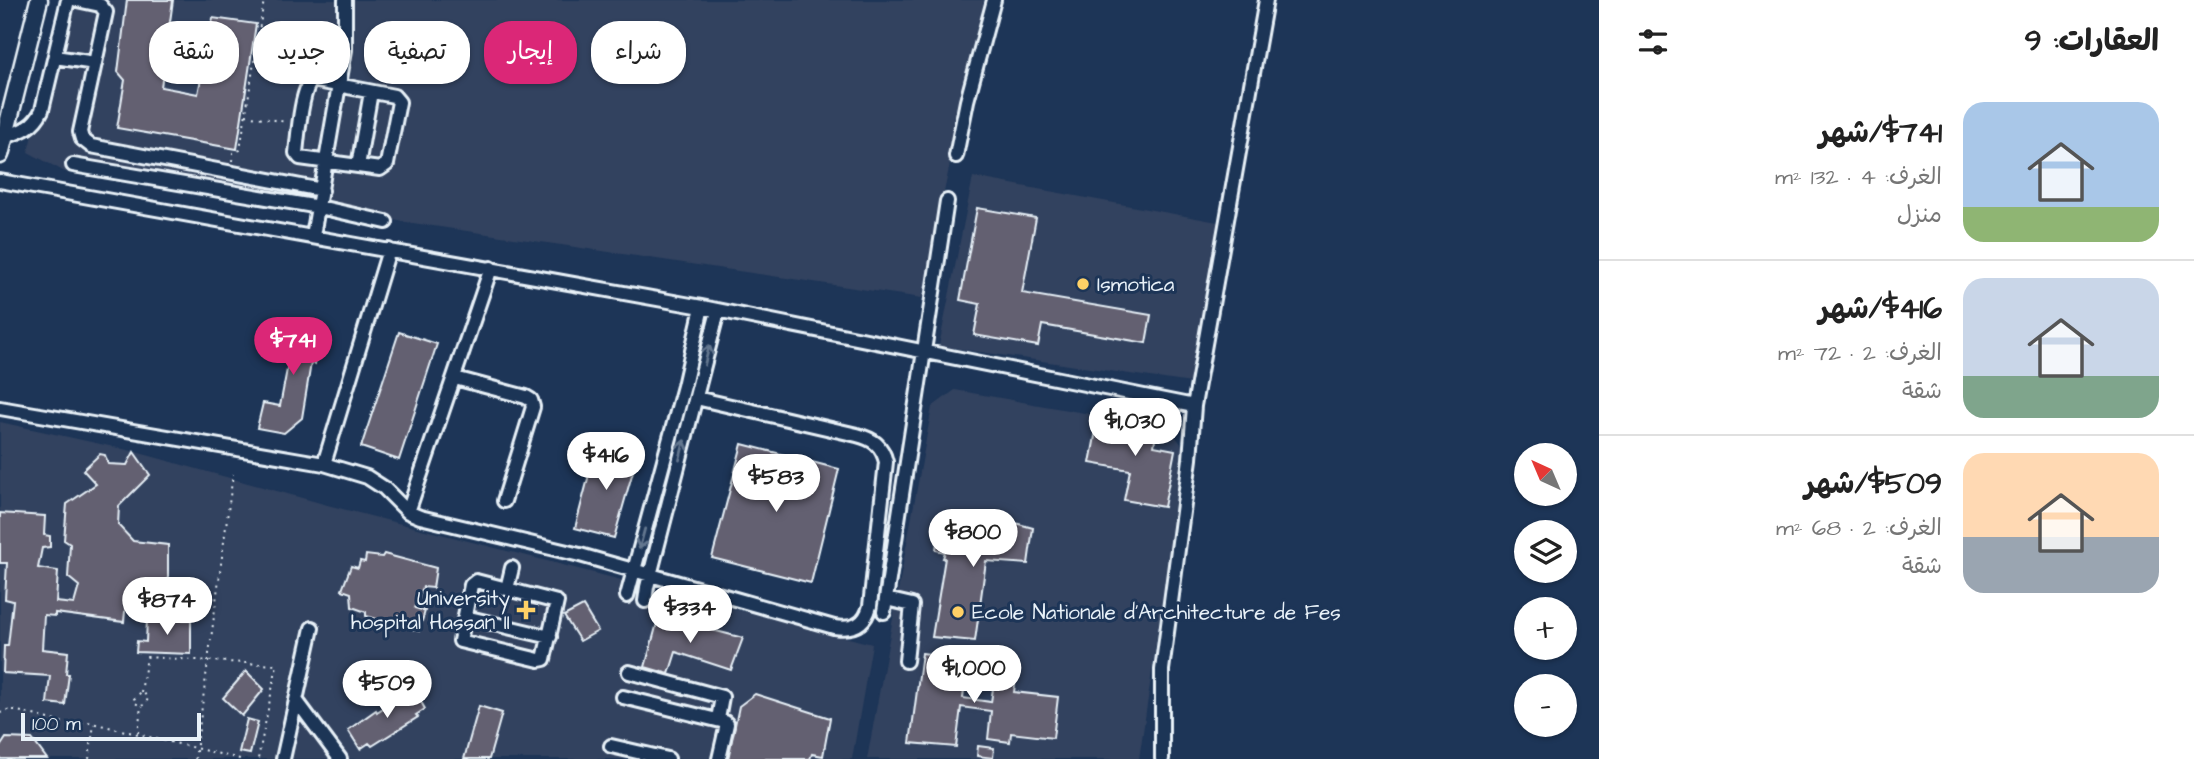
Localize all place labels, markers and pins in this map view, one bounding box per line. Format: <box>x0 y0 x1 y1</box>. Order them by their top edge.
place label: Ismotica <box>1097 270 1175 299</box>
marker: Ismotica <box>1075 276 1091 292</box>
pin: $741 <box>252 318 334 377</box>
pin: $1,030 <box>1078 398 1192 458</box>
pin: $416 <box>565 433 647 492</box>
pin: $583 <box>735 454 817 514</box>
pin: $800 <box>932 510 1014 569</box>
pin: $874 <box>126 578 208 637</box>
place label: University hospital Hassan II <box>351 584 510 638</box>
pin: $334 <box>649 586 731 645</box>
place label: Ecole Nationale d'Architecture de Fes <box>972 598 1341 627</box>
marker: University hospital Hassan II <box>516 600 536 620</box>
marker: Ecole Nationale d'Architecture de Fes <box>950 604 966 620</box>
pin: $1,000 <box>917 646 1031 705</box>
pin: $509 <box>346 660 428 720</box>

